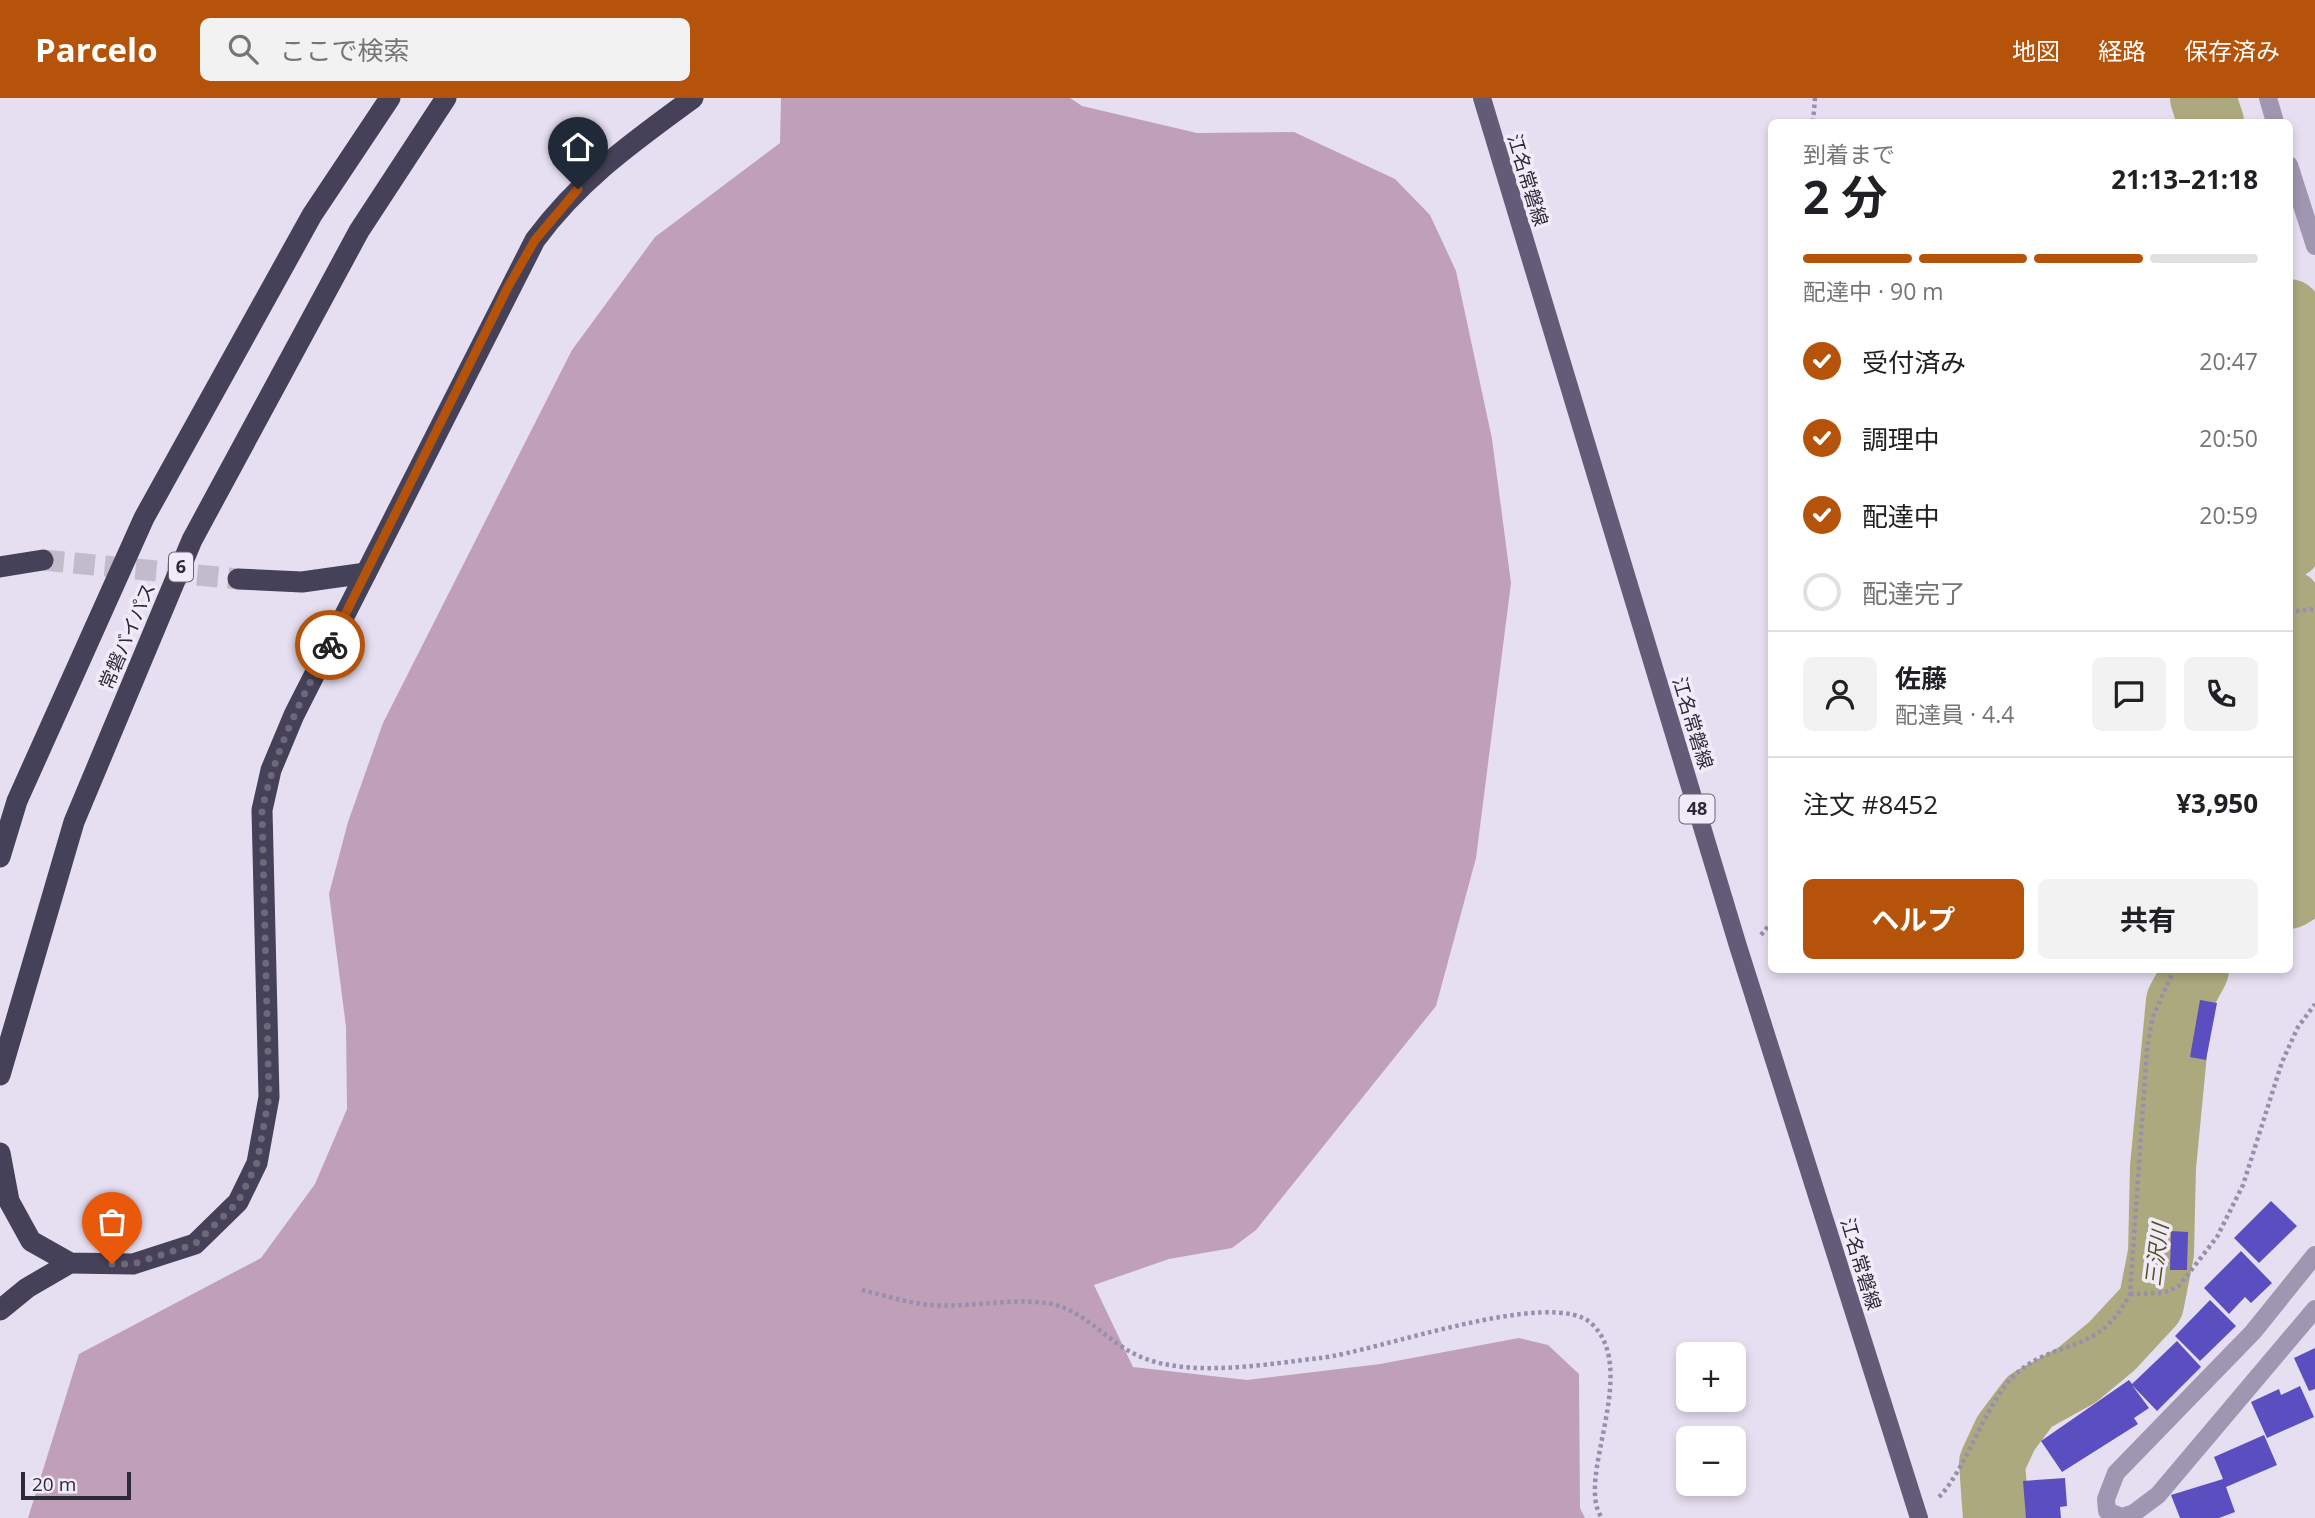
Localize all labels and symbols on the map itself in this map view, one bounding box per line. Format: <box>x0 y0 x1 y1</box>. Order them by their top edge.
pin <box>548 117 608 189</box>
street label: 江名常磐線 <box>1502 131 1554 229</box>
road number: 6 <box>169 552 193 582</box>
street label: 常磐バイパス <box>93 579 161 693</box>
courier <box>295 610 365 680</box>
street label: 江名常磐線 <box>1667 674 1719 772</box>
road number: 48 <box>1680 794 1714 824</box>
pin <box>82 1192 142 1264</box>
street label: 江名常磐線 <box>1835 1215 1887 1313</box>
water label: 三沢川 <box>2138 1220 2174 1288</box>
scale bar <box>21 1469 131 1501</box>

